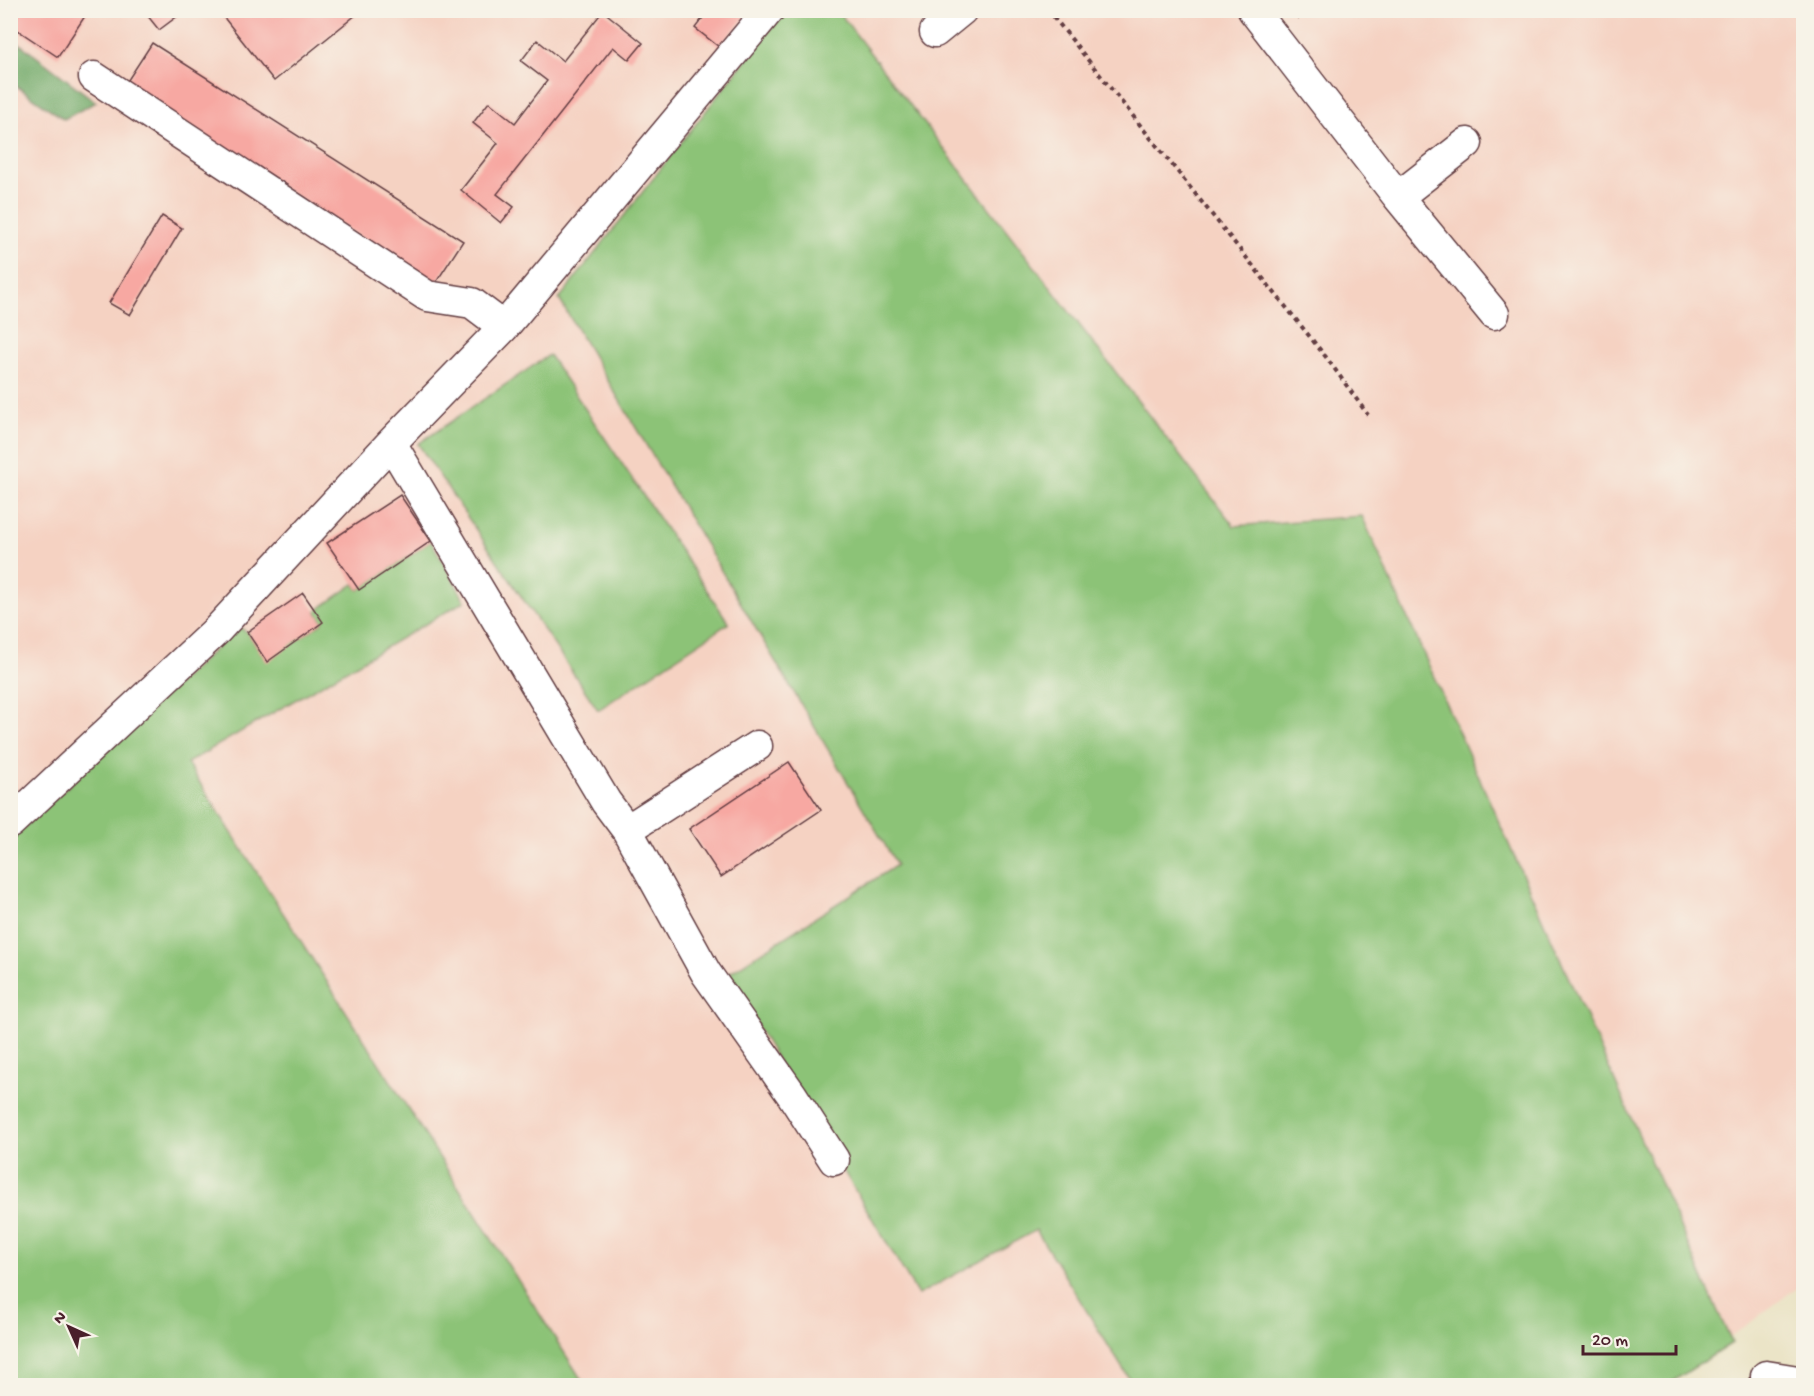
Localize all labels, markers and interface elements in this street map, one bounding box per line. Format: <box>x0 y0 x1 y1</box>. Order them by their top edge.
north arrow <box>39 1297 99 1357</box>
text: N <box>50 1308 72 1329</box>
scale bar <box>1583 1318 1676 1356</box>
text: 20 m <box>1592 1331 1628 1352</box>

